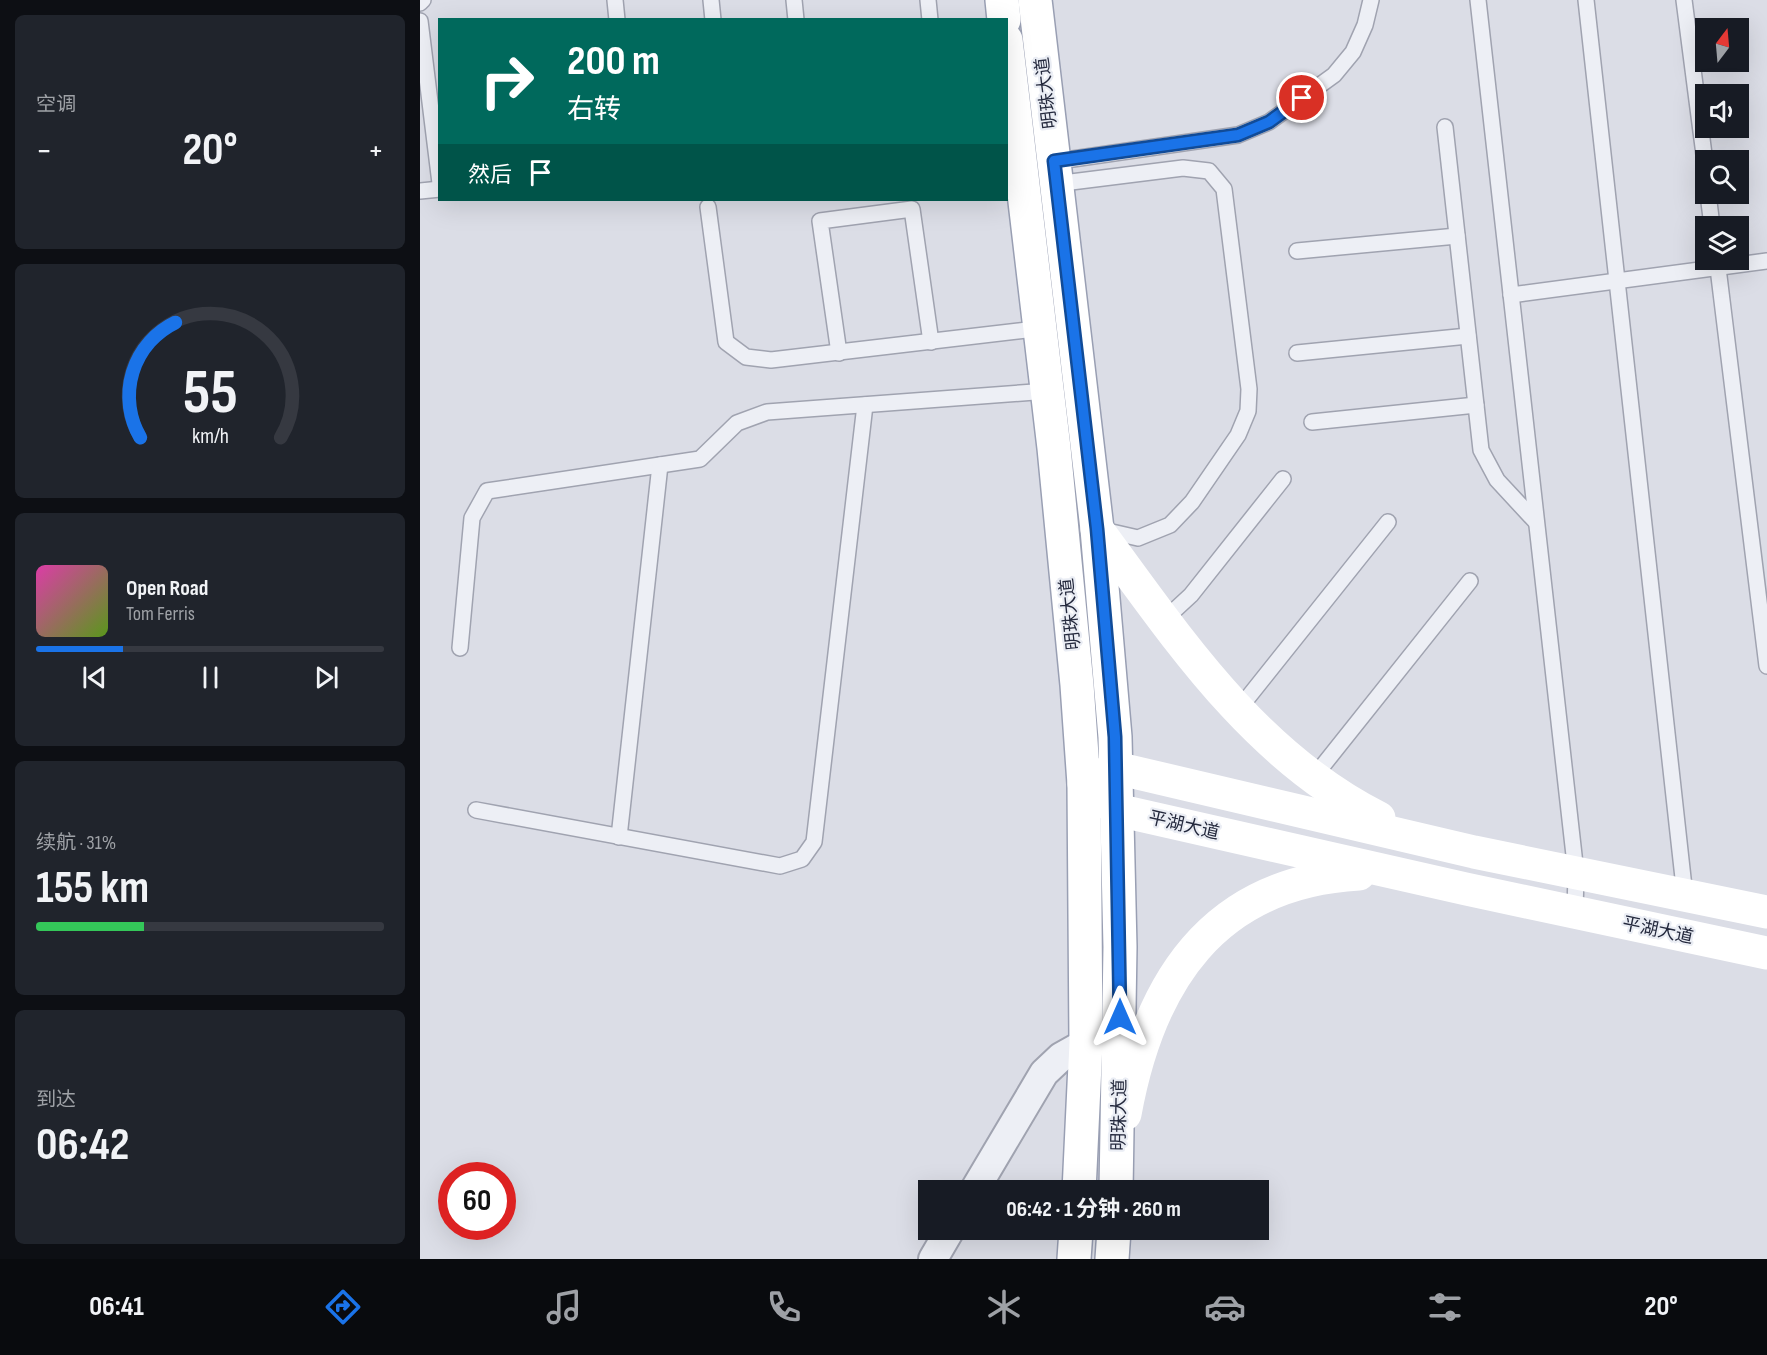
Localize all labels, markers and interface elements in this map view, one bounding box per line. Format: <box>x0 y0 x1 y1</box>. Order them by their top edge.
north arrow <box>1695 18 1749 72</box>
map controls <box>1695 18 1749 270</box>
text: 200 m <box>567 36 660 87</box>
icon: right <box>468 42 546 120</box>
street label: 明珠大道 <box>1032 56 1061 130</box>
pin <box>1276 72 1327 123</box>
icon: arrive <box>1285 81 1318 114</box>
button: sound <box>1695 84 1749 138</box>
text: 空调 <box>36 93 76 117</box>
text: 右转 <box>567 94 621 126</box>
text: 20° <box>182 123 238 178</box>
text: − <box>36 131 52 171</box>
text: + <box>368 131 384 171</box>
button: search <box>1695 150 1749 204</box>
icon: arrive <box>524 156 557 189</box>
text: 然后 <box>468 162 512 189</box>
button: layers <box>1695 216 1749 270</box>
text: 55 <box>183 356 237 431</box>
text: km/h <box>191 424 229 449</box>
text: Open Road <box>126 575 208 602</box>
street label: 明珠大道 <box>1056 577 1085 651</box>
text: Tom Ferris <box>126 602 195 626</box>
icon: previous <box>78 661 111 694</box>
icon: pause <box>194 661 227 694</box>
icon: next <box>310 661 343 694</box>
street label: 平湖大道 <box>1146 807 1221 844</box>
text: 续航 · 31% <box>36 831 116 855</box>
text: 155 km <box>36 861 149 916</box>
street label: 平湖大道 <box>1620 913 1695 948</box>
position arrow <box>1088 985 1152 1049</box>
street label: 明珠大道 <box>1108 1079 1131 1151</box>
text: 到达 <box>36 1088 76 1112</box>
text: 06:42 <box>36 1118 129 1173</box>
speed limit sign: 60 <box>438 1162 516 1240</box>
text: 06:42 · 1 分钟 · 260 m <box>1006 1196 1181 1223</box>
icon: directions <box>322 1286 364 1328</box>
icon: music <box>543 1286 585 1328</box>
icon: phone <box>763 1286 805 1328</box>
icon: climate <box>983 1286 1025 1328</box>
icon: car <box>1204 1286 1246 1328</box>
icon: filters <box>1424 1286 1466 1328</box>
text: 06:41 <box>89 1291 144 1323</box>
text: 20° <box>1645 1291 1678 1323</box>

